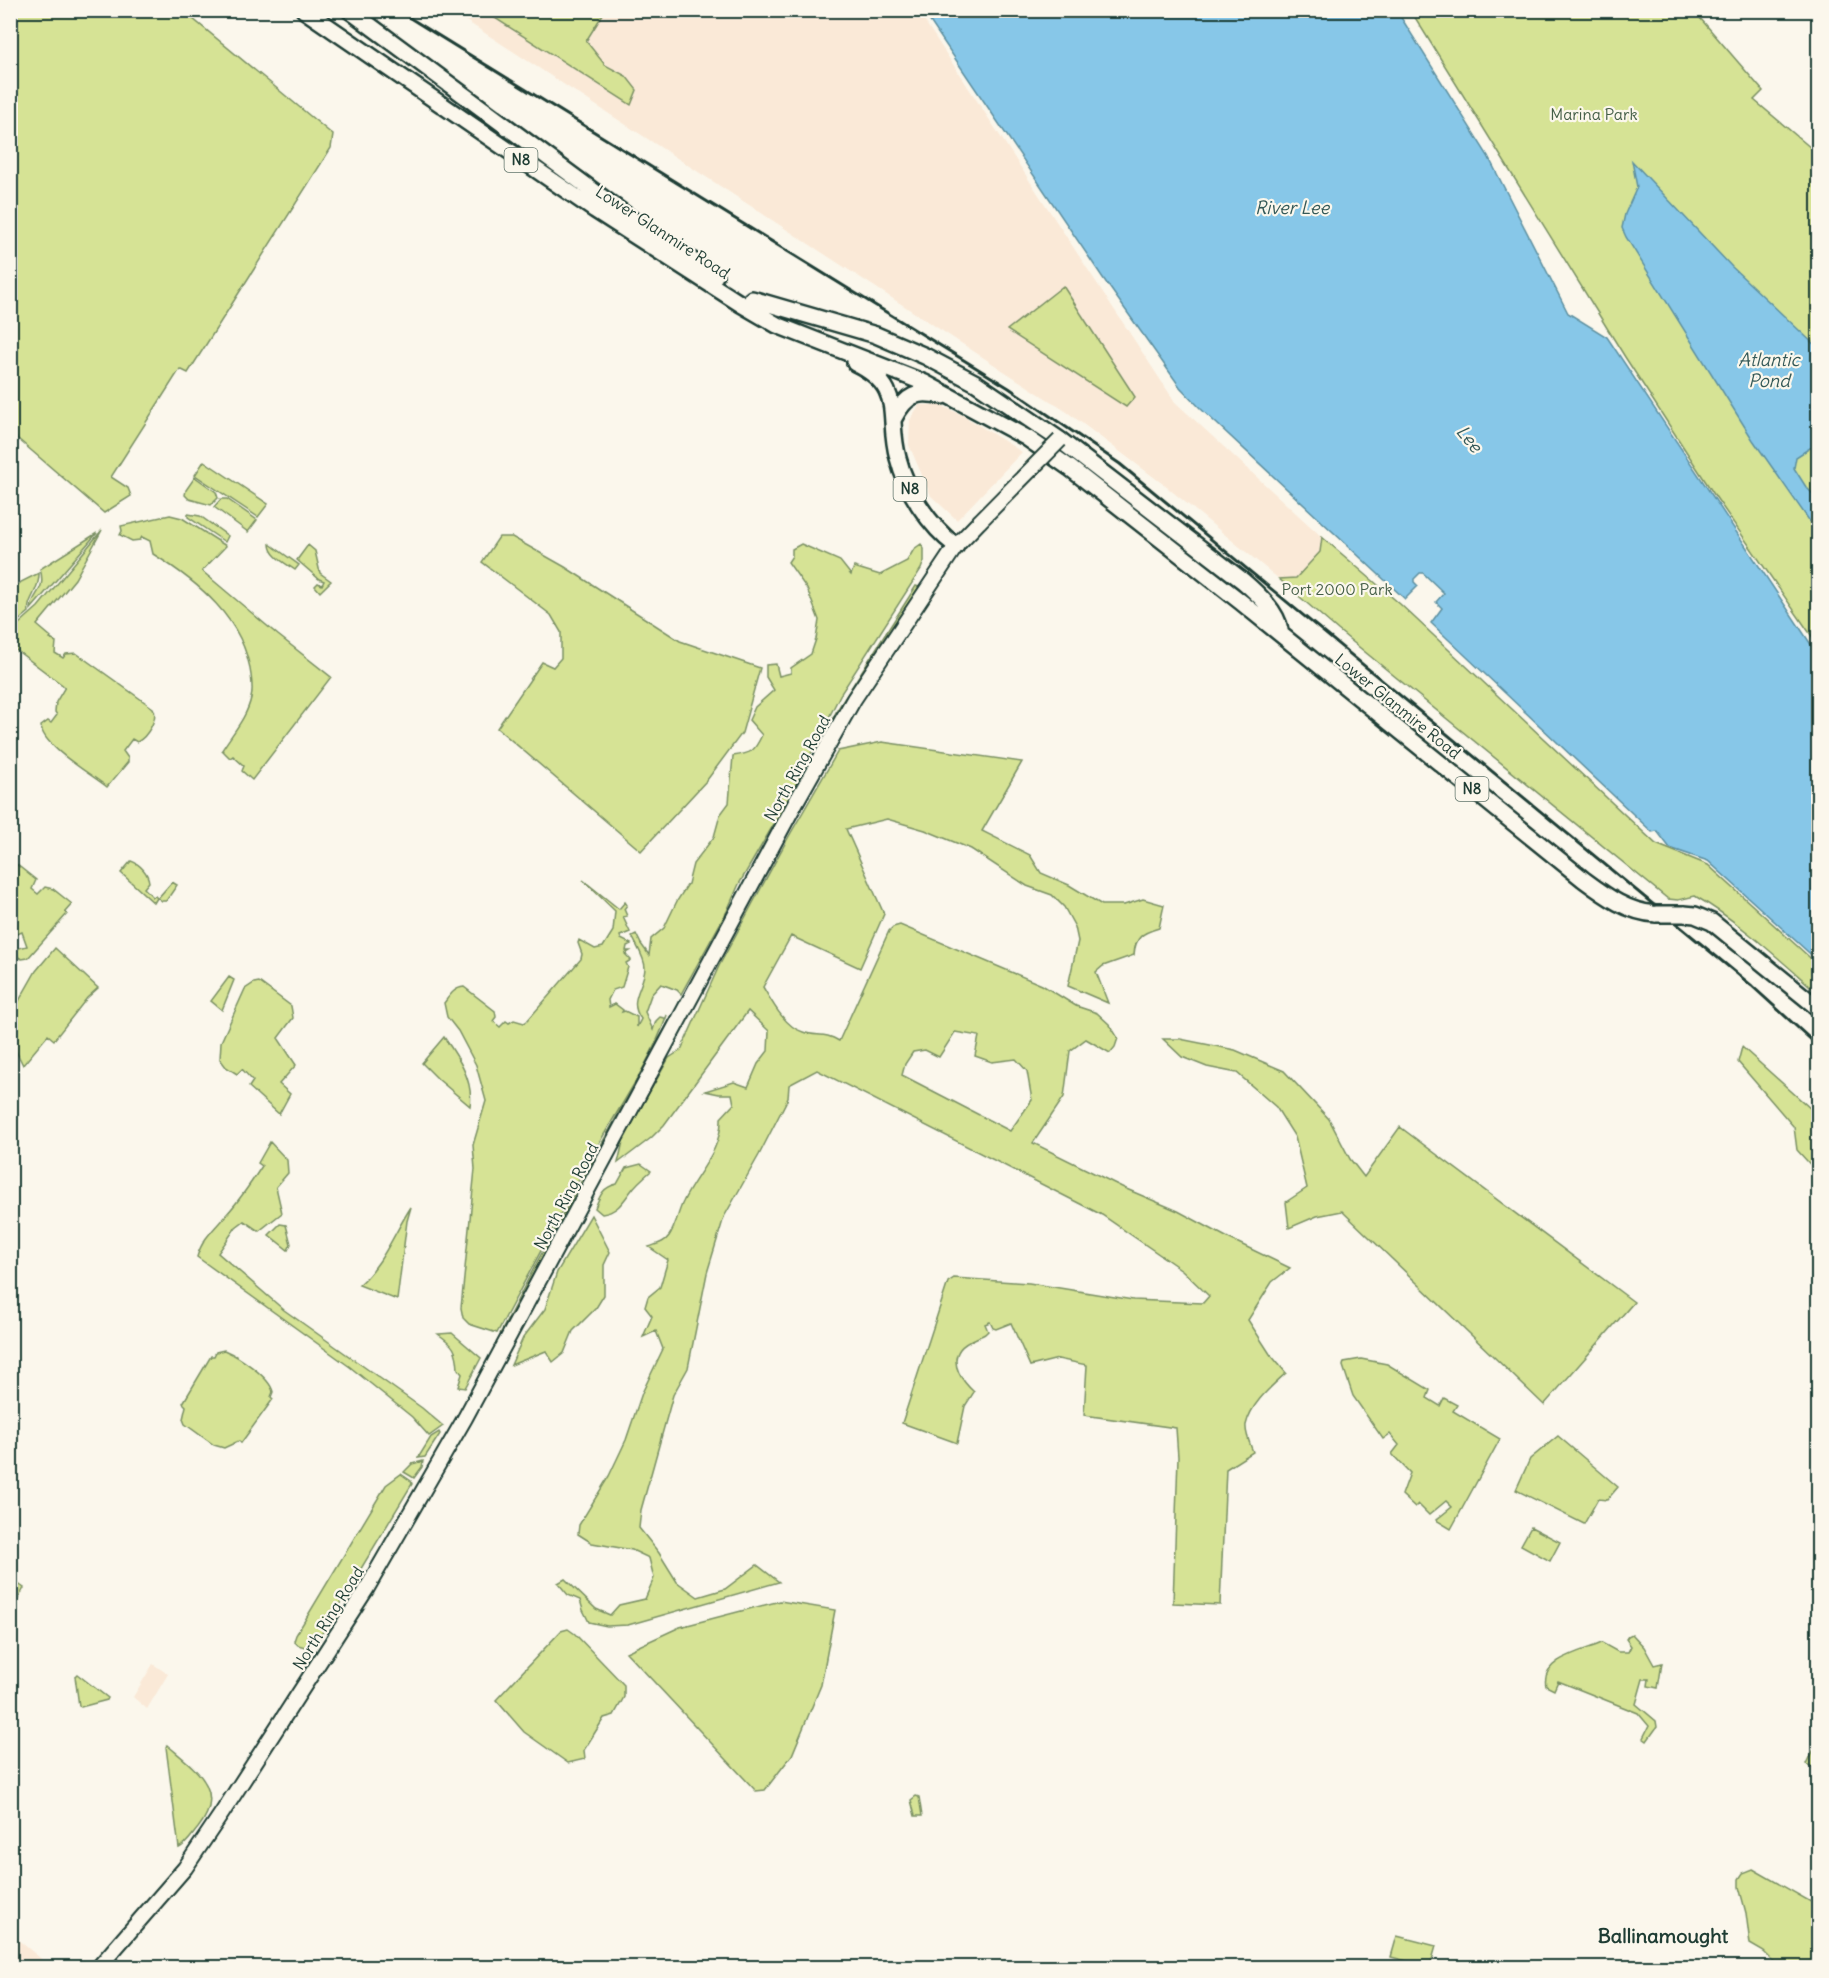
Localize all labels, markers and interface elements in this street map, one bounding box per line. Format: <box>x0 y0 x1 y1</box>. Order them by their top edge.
park label: Marina Park <box>1550 104 1638 124</box>
road number: N8 <box>504 148 538 172</box>
street label: Lower Glanmire Road <box>592 181 734 283</box>
water label: River Lee <box>1255 196 1330 219</box>
water label: Atlantic Pond <box>1738 348 1801 392</box>
water label: Lee <box>1451 420 1488 458</box>
road number: N8 <box>894 477 926 501</box>
park label: Port 2000 Park <box>1281 579 1393 599</box>
street label: Lower Glanmire Road <box>1331 649 1465 763</box>
street label: North Ring Road <box>760 711 834 825</box>
road number: N8 <box>1456 777 1488 801</box>
street label: North Ring Road <box>529 1139 603 1253</box>
street label: North Ring Road <box>288 1563 368 1673</box>
district label: Ballinamought <box>1598 1923 1729 1948</box>

